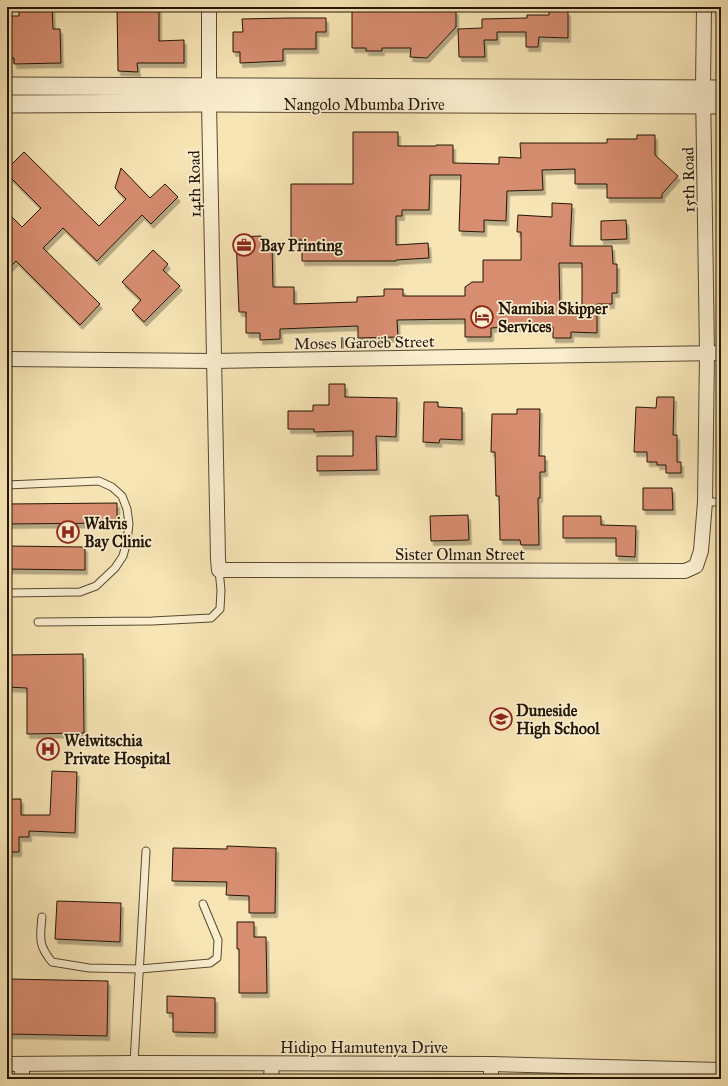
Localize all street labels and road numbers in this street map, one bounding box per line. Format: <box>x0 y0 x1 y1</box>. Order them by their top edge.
street label: Nangolo Mbumba Drive <box>283 95 445 115</box>
street label: 15th Road <box>678 147 699 213</box>
street label: 14th Road <box>184 150 205 218</box>
street label: Moses ǁGaroëb Street <box>293 332 435 353</box>
street label: Sister Olman Street <box>395 545 525 564</box>
street label: Hidipo Hamutenya Drive <box>280 1038 448 1057</box>

